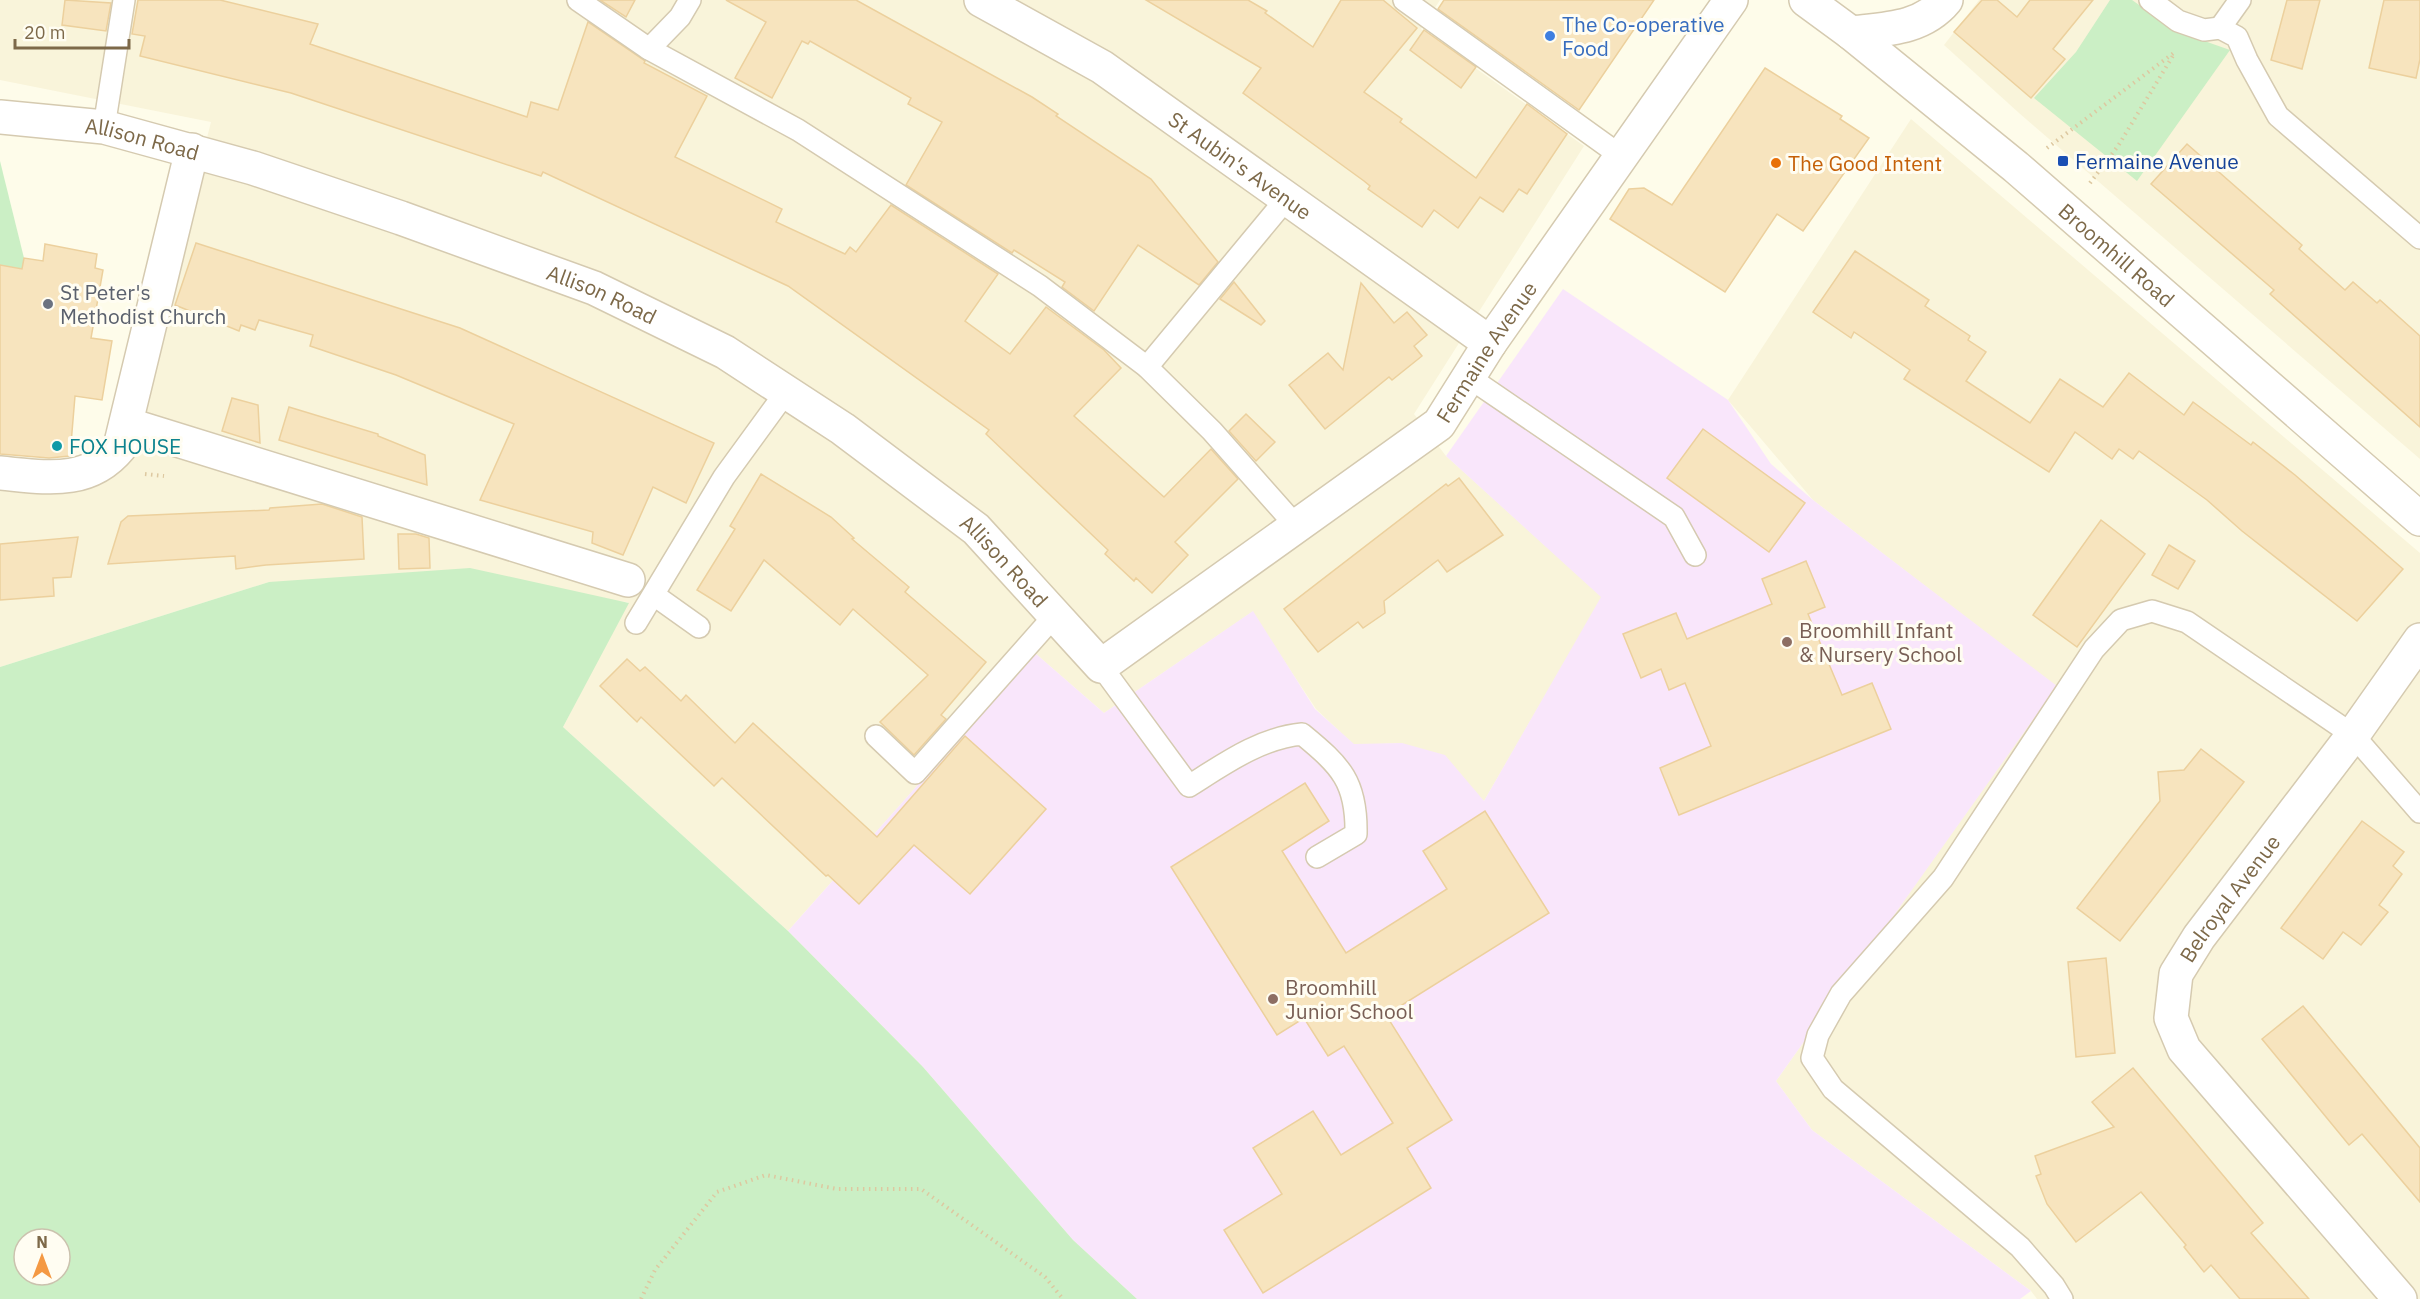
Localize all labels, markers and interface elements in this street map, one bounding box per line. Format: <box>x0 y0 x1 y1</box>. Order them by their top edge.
place label: The Co-operative Food <box>1562 10 1725 62</box>
scale bar <box>15 12 129 50</box>
text: 20 m <box>24 21 66 44</box>
marker: The Co-operative Food <box>1543 29 1557 43</box>
street label: St Aubin's Avenue <box>1163 105 1317 226</box>
street label: Allison Road <box>84 111 202 167</box>
place label: Fermaine Avenue <box>2075 147 2239 175</box>
place label: The Good Intent <box>1788 149 1942 177</box>
marker: Fermaine Avenue <box>2056 154 2070 168</box>
marker: The Good Intent <box>1769 156 1783 170</box>
street label: Broomhill Road <box>2053 197 2181 313</box>
street label: Allison Road <box>543 258 661 330</box>
street label: Fermaine Avenue <box>1429 276 1543 428</box>
place label: St Peter's Methodist Church <box>60 278 226 330</box>
marker: St Peter's Methodist Church <box>41 297 55 311</box>
place label: FOX HOUSE <box>69 432 181 460</box>
marker: FOX HOUSE <box>50 439 64 453</box>
street label: Allison Road <box>955 508 1054 613</box>
place label: Broomhill Infant & Nursery School <box>1799 616 1962 668</box>
marker: Broomhill Infant & Nursery School <box>1780 635 1794 649</box>
street label: Belroyal Avenue <box>2173 829 2286 967</box>
place label: Broomhill Junior School <box>1285 973 1413 1025</box>
marker: Broomhill Junior School <box>1266 992 1280 1006</box>
north arrow <box>12 1227 72 1287</box>
text: N <box>36 1232 48 1252</box>

